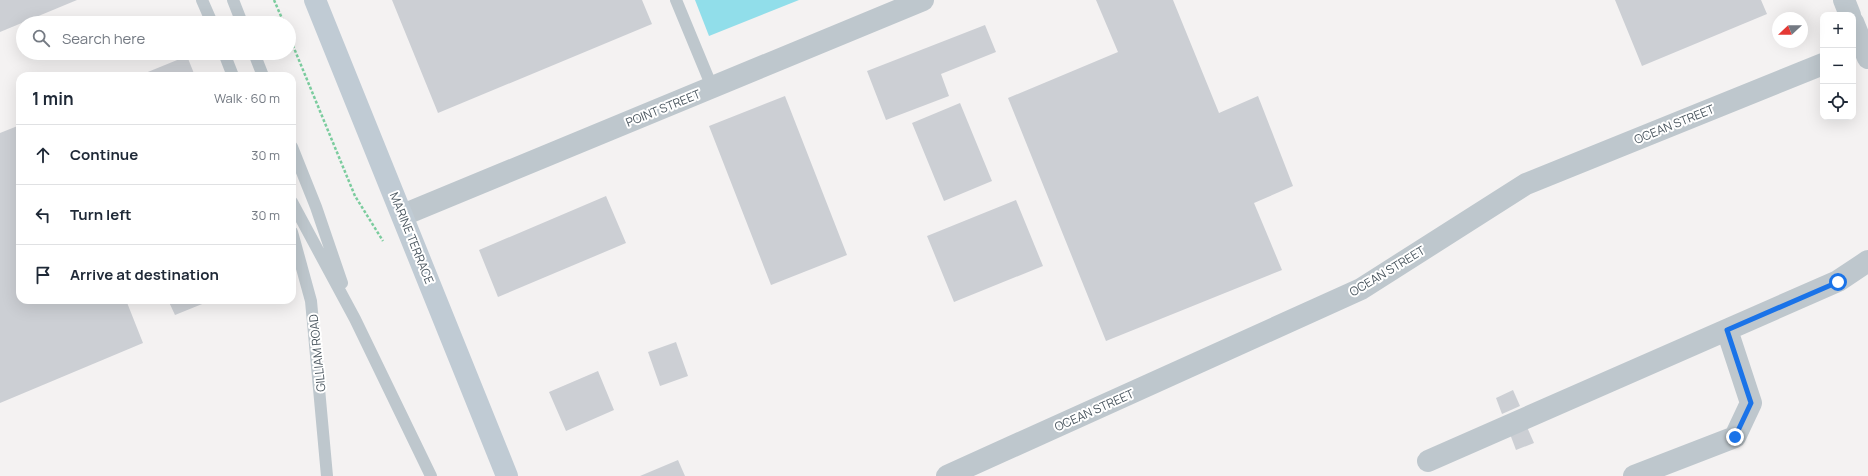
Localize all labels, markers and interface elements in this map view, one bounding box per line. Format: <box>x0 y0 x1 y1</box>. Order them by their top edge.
north arrow <box>1772 12 1808 48</box>
map controls <box>1820 12 1856 120</box>
button: + <box>1820 12 1856 48</box>
search box <box>16 16 296 60</box>
icon: search <box>30 27 52 49</box>
text: Search here <box>62 28 145 49</box>
button: − <box>1820 48 1856 84</box>
button: locate <box>1820 84 1856 120</box>
street label: POINT STREET <box>623 85 704 131</box>
text: 1 min <box>32 87 74 110</box>
text: Walk · 60 m <box>214 89 280 107</box>
street label: OCEAN STREET <box>1631 100 1717 148</box>
icon: ahead <box>32 144 54 166</box>
text: Continue <box>70 144 138 165</box>
text: 30 m <box>251 146 280 164</box>
street label: MARINE TERRACE <box>386 190 438 286</box>
icon: left <box>32 204 54 226</box>
text: Turn left <box>70 204 132 225</box>
text: 30 m <box>251 206 280 224</box>
street label: OCEAN STREET <box>1346 241 1429 300</box>
icon: arrive <box>32 264 54 286</box>
text: Arrive at destination <box>70 264 219 285</box>
route start <box>1829 273 1847 291</box>
street label: GILLIAM ROAD <box>304 313 330 393</box>
street label: OCEAN STREET <box>1052 385 1137 435</box>
route end <box>1726 428 1744 446</box>

